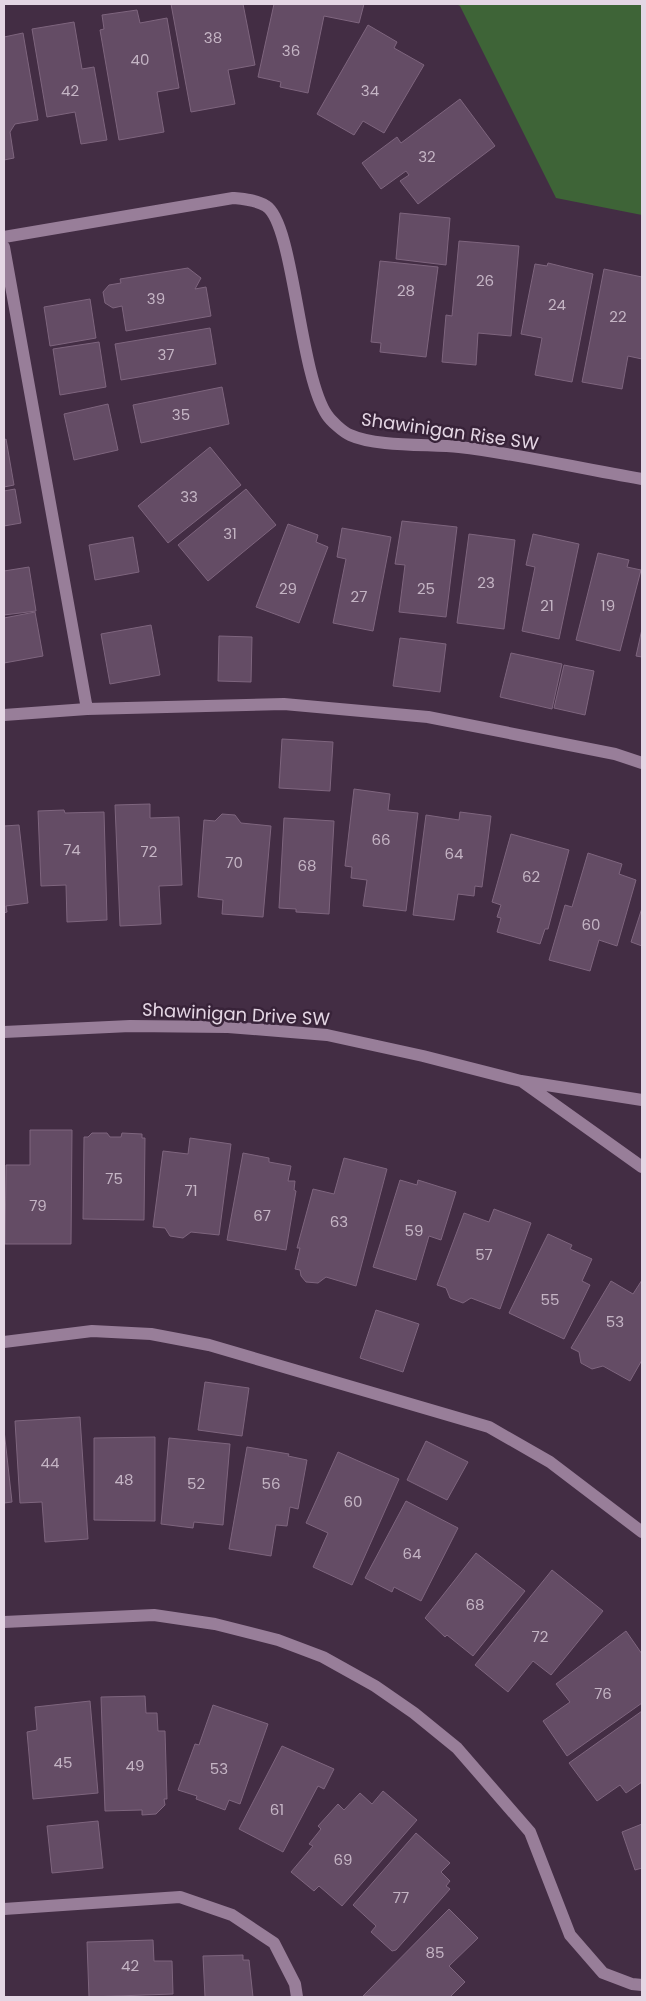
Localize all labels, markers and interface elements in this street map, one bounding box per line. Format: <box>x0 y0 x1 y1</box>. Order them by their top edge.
house number: 38 <box>204 27 222 48</box>
house number: 36 <box>282 40 300 61</box>
house number: 40 <box>131 49 149 70</box>
house number: 42 <box>61 80 79 101</box>
house number: 34 <box>361 80 379 101</box>
house number: 32 <box>418 146 436 167</box>
house number: 26 <box>476 270 494 291</box>
house number: 28 <box>397 280 415 301</box>
house number: 39 <box>147 288 165 309</box>
house number: 24 <box>548 294 566 315</box>
house number: 22 <box>609 306 627 327</box>
house number: 37 <box>157 344 175 365</box>
house number: 35 <box>172 404 190 425</box>
street label: Shawinigan Rise SW <box>360 406 541 456</box>
house number: 33 <box>180 486 198 507</box>
house number: 31 <box>223 523 237 544</box>
house number: 23 <box>477 572 495 593</box>
house number: 29 <box>279 578 297 599</box>
house number: 25 <box>417 578 435 599</box>
house number: 27 <box>351 586 367 607</box>
house number: 21 <box>540 595 554 616</box>
house number: 19 <box>601 595 615 616</box>
house number: 66 <box>371 829 391 850</box>
house number: 74 <box>63 839 81 860</box>
house number: 72 <box>141 841 157 862</box>
house number: 64 <box>445 843 463 864</box>
house number: 70 <box>225 852 243 873</box>
house number: 68 <box>298 855 317 876</box>
house number: 62 <box>522 866 540 887</box>
house number: 60 <box>582 914 600 935</box>
street label: Shawinigan Drive SW <box>141 997 331 1031</box>
house number: 75 <box>105 1168 123 1189</box>
house number: 71 <box>185 1180 198 1201</box>
house number: 79 <box>29 1195 47 1216</box>
house number: 67 <box>253 1205 271 1226</box>
house number: 63 <box>330 1211 348 1232</box>
house number: 59 <box>405 1220 423 1241</box>
house number: 57 <box>475 1244 493 1265</box>
house number: 55 <box>541 1289 559 1310</box>
house number: 53 <box>606 1311 624 1332</box>
house number: 44 <box>41 1452 59 1473</box>
house number: 48 <box>115 1469 133 1490</box>
house number: 52 <box>187 1473 205 1494</box>
house number: 56 <box>262 1473 280 1494</box>
house number: 60 <box>344 1491 362 1512</box>
house number: 64 <box>403 1543 421 1564</box>
house number: 68 <box>466 1594 485 1615</box>
house number: 72 <box>532 1626 548 1647</box>
house number: 76 <box>594 1683 612 1704</box>
house number: 45 <box>54 1752 72 1773</box>
house number: 49 <box>126 1755 144 1776</box>
house number: 53 <box>210 1758 228 1779</box>
house number: 61 <box>270 1799 284 1820</box>
house number: 69 <box>334 1849 352 1870</box>
house number: 77 <box>393 1887 409 1908</box>
house number: 85 <box>426 1942 444 1963</box>
house number: 42 <box>121 1955 139 1976</box>

